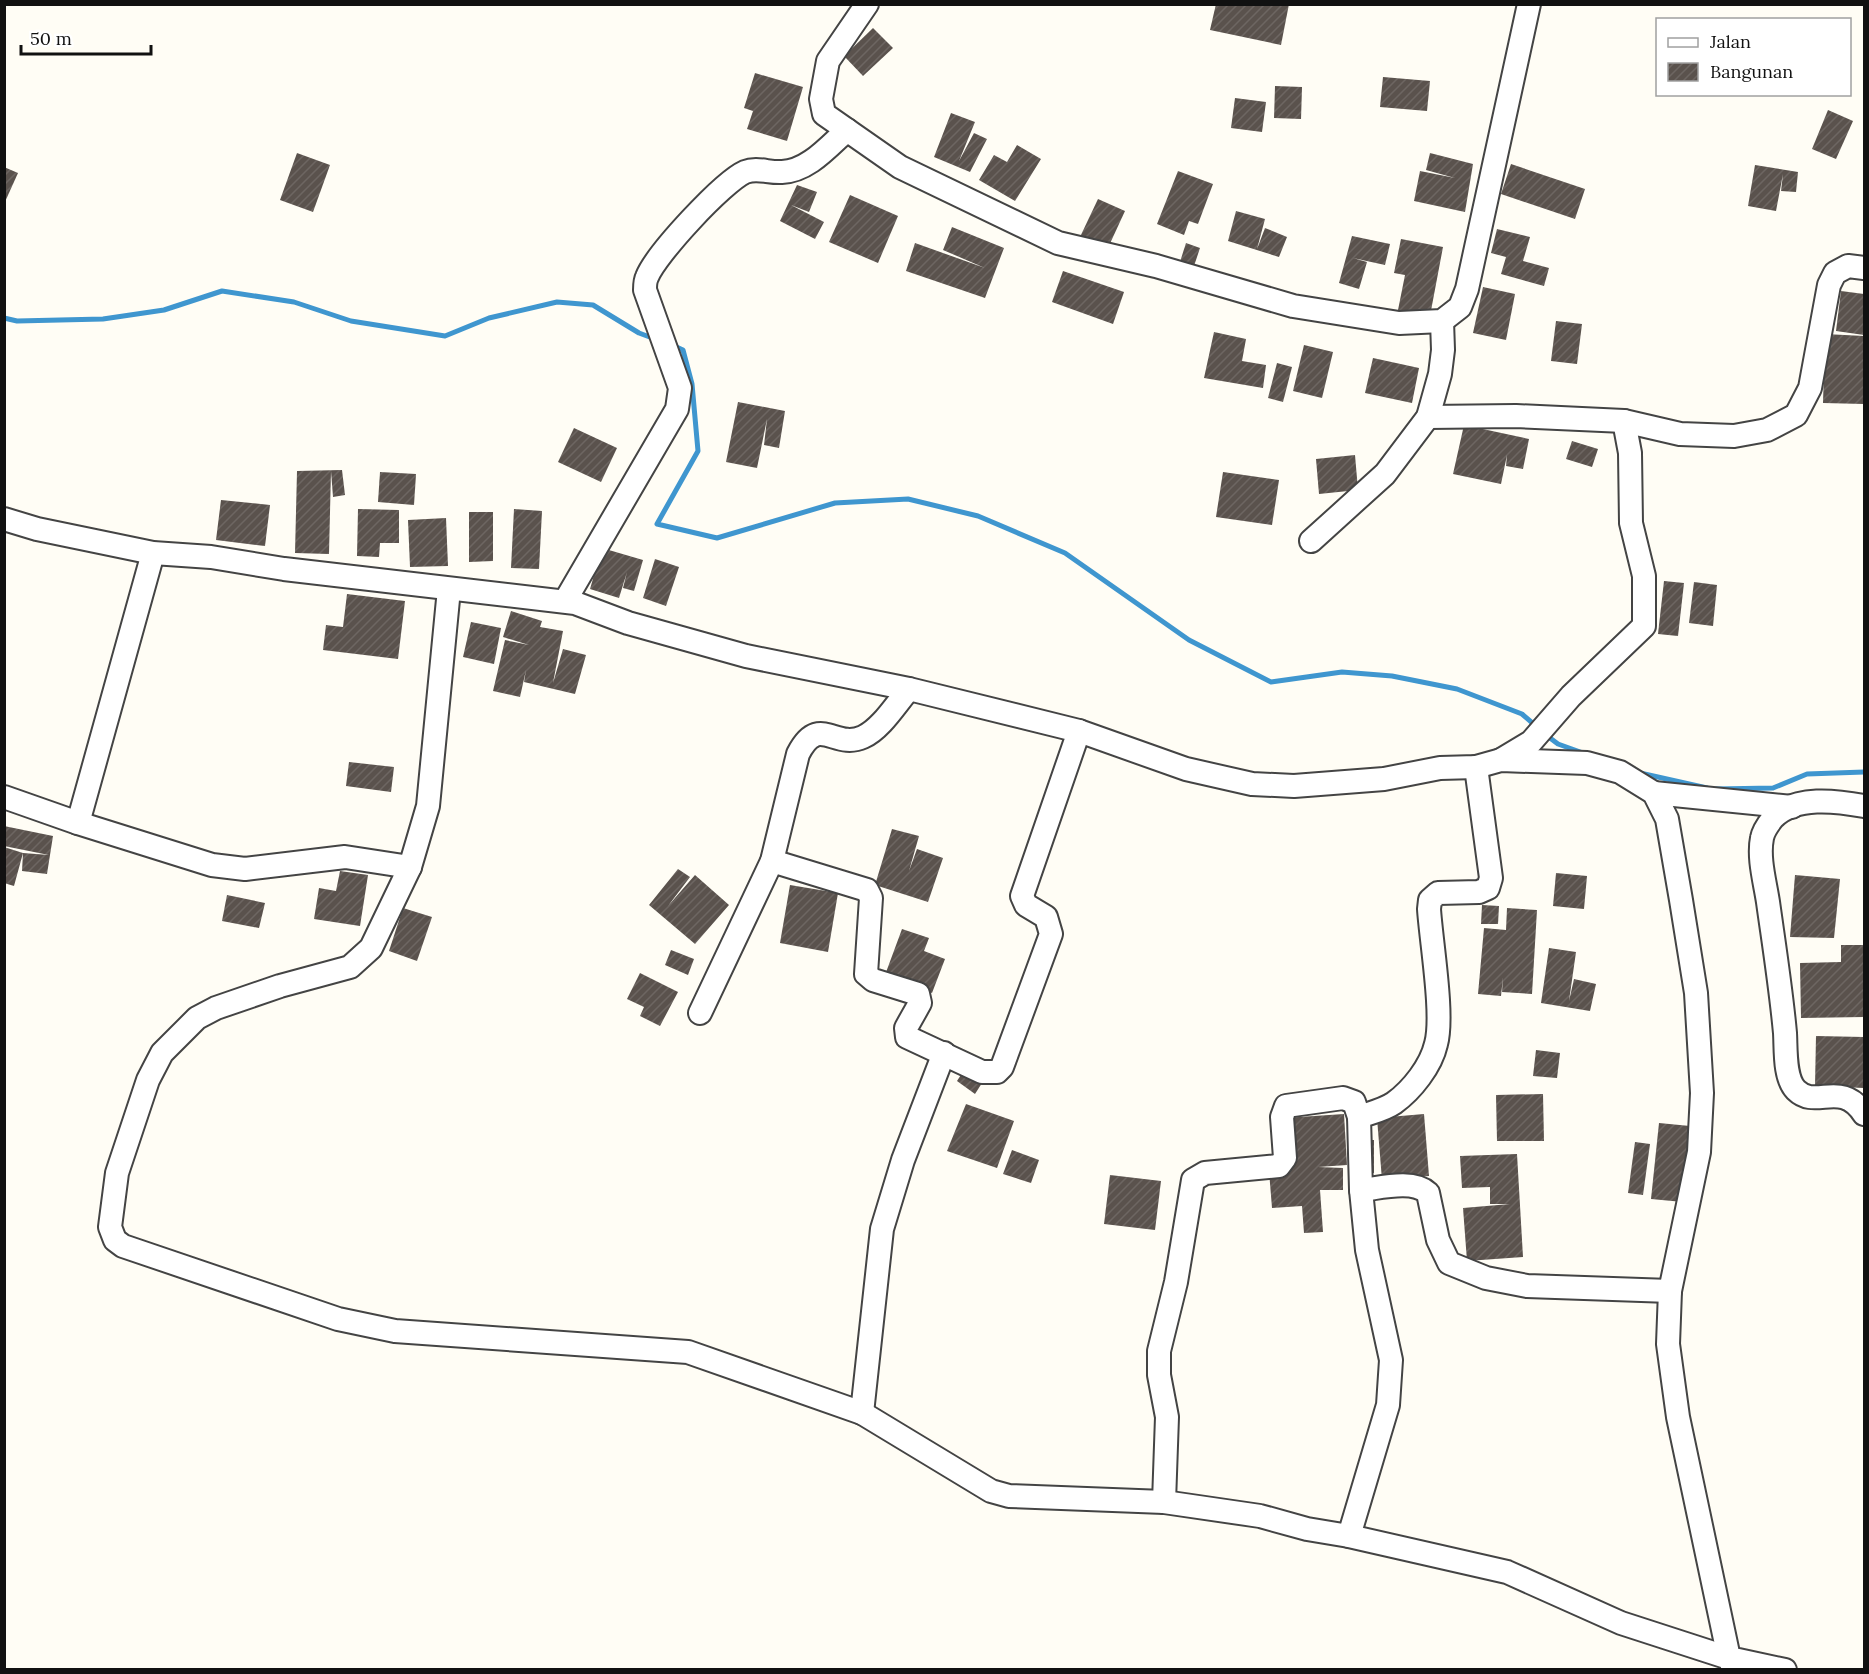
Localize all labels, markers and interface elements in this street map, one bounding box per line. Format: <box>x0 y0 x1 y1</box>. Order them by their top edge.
scale bar <box>21 18 152 56</box>
legend <box>1656 18 1851 96</box>
text: 50 m <box>30 27 72 50</box>
text: Jalan <box>1709 30 1751 53</box>
text: Bangunan <box>1710 60 1793 83</box>

